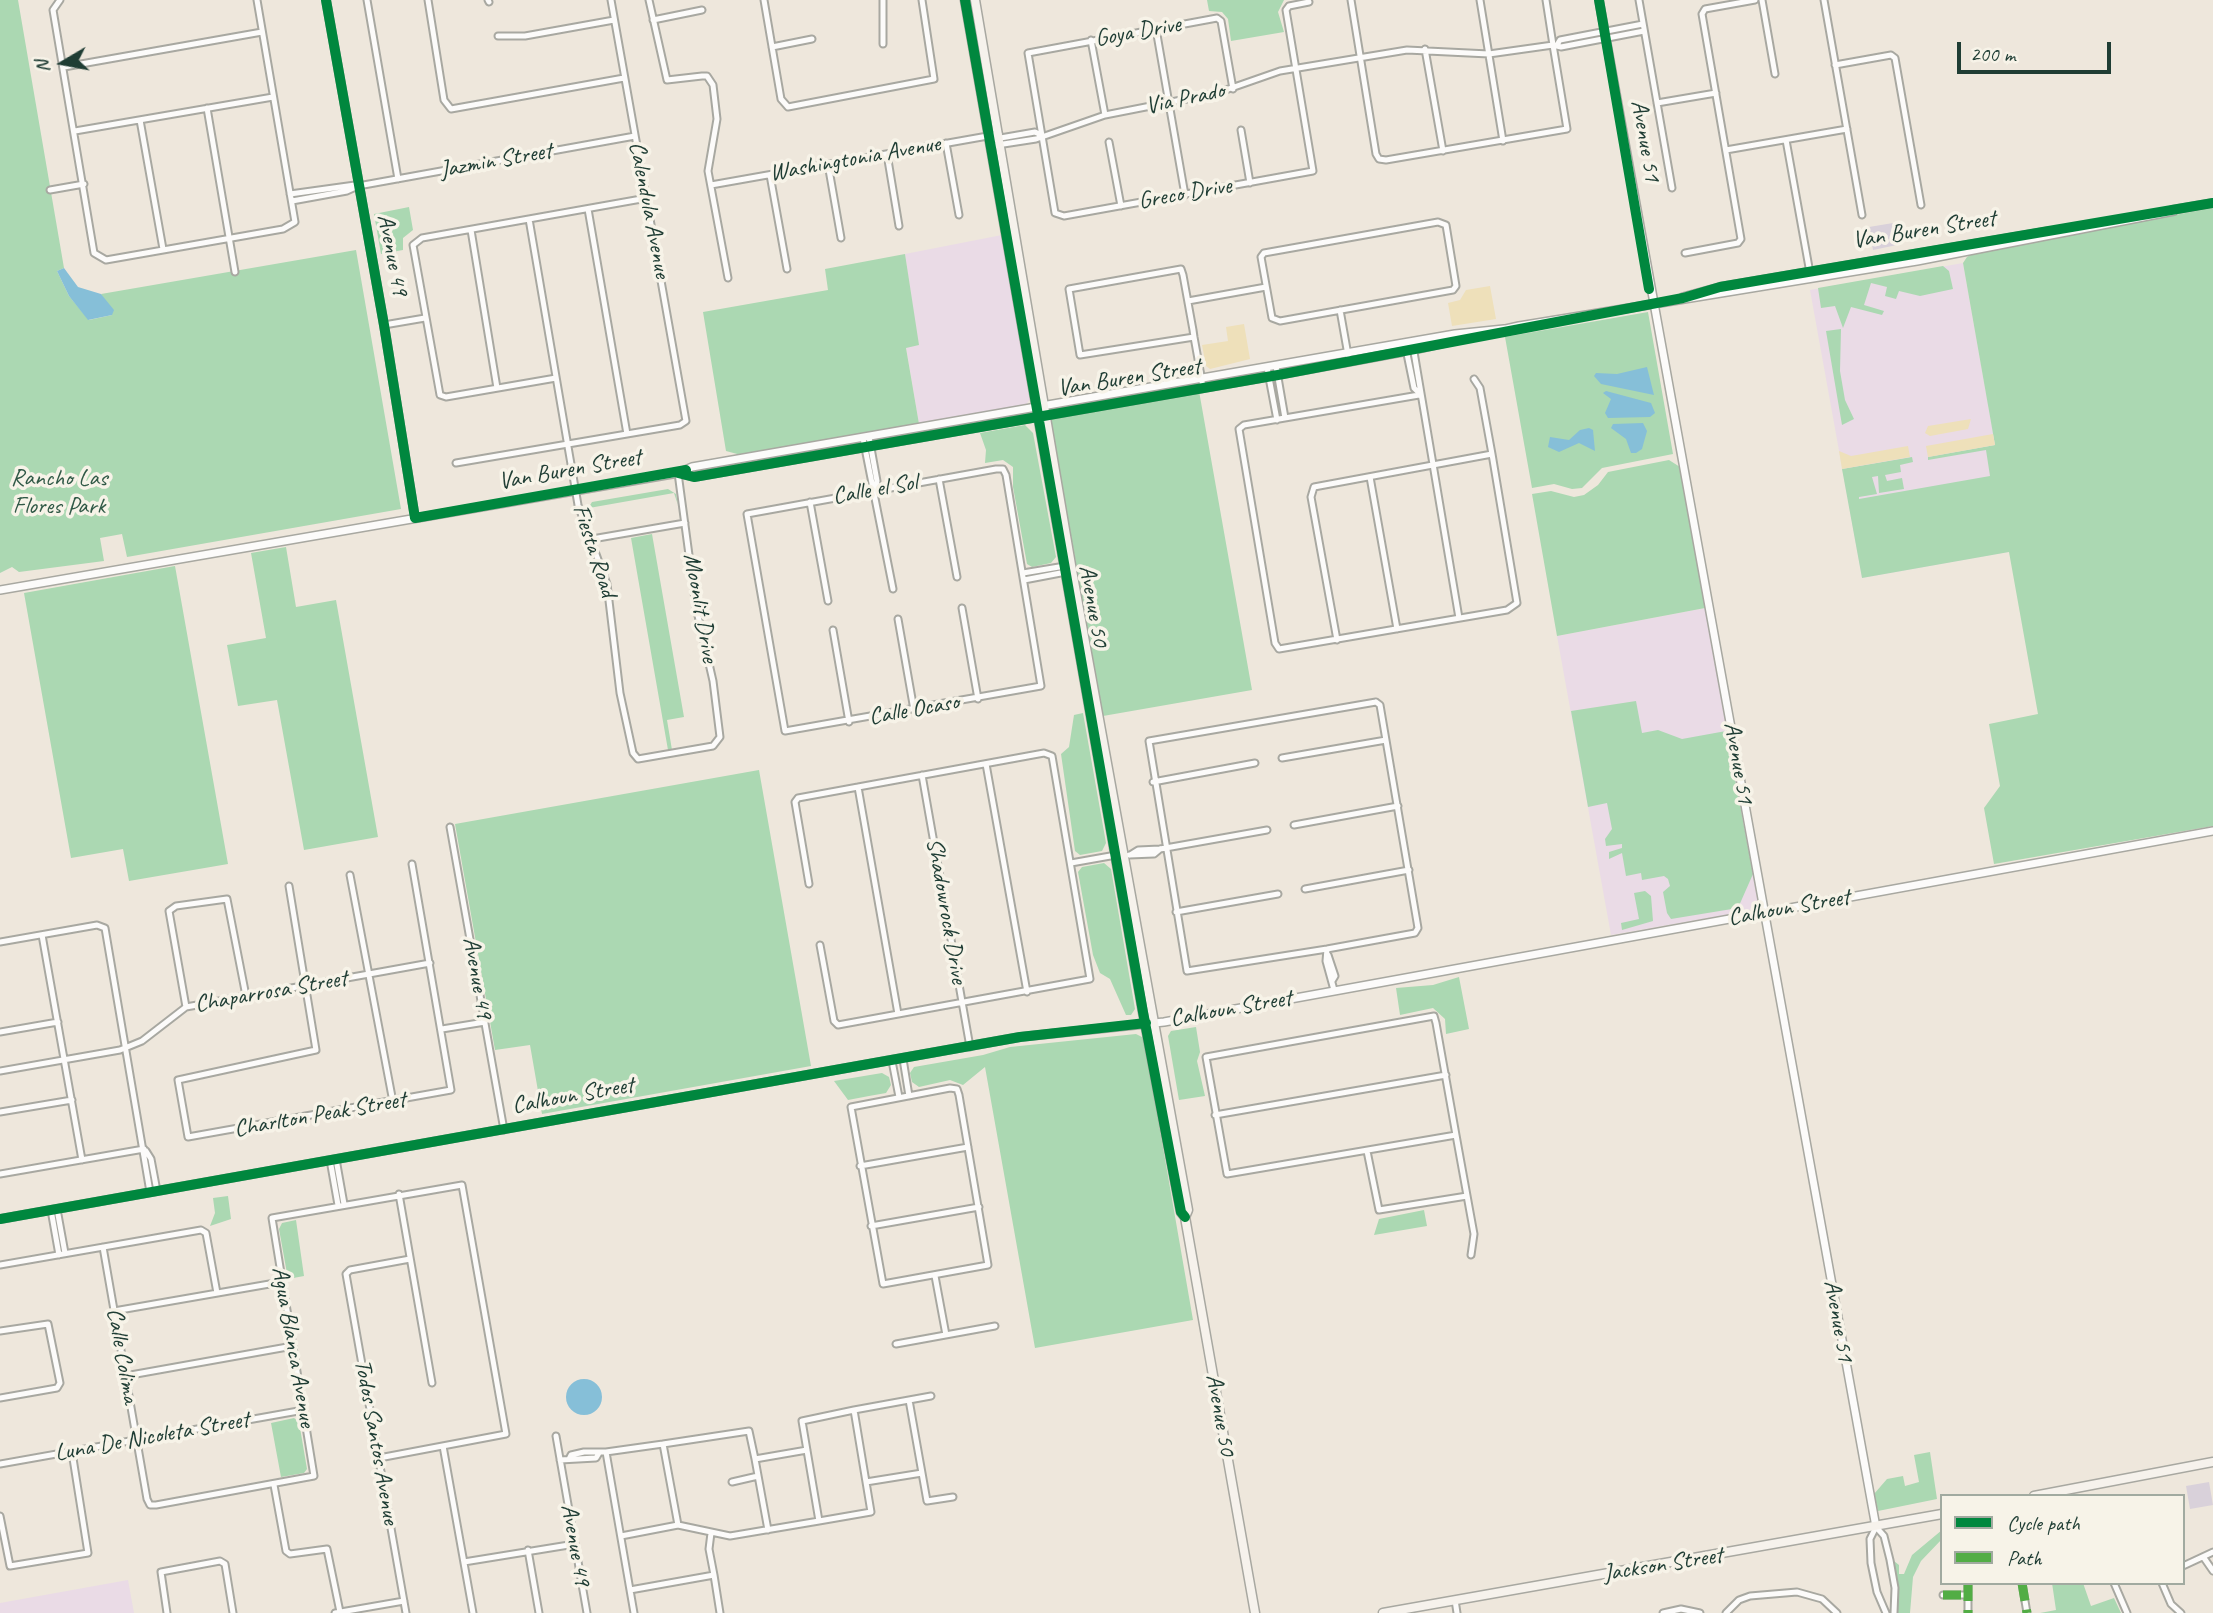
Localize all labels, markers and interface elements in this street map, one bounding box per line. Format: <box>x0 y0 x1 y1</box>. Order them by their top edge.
street label: Goya Drive <box>1093 10 1183 54</box>
north arrow <box>28 28 98 98</box>
scale bar <box>1961 28 2115 72</box>
text: 200 m <box>1970 41 2015 67</box>
text: N <box>29 59 55 75</box>
street label: Via Prado <box>1143 77 1227 121</box>
street label: Avenue 51 <box>1624 98 1666 184</box>
street label: Washingtonia Avenue <box>767 130 943 188</box>
street label: Jazmin Street <box>438 137 554 185</box>
street label: Calendula Avenue <box>622 139 676 281</box>
street label: Greco Drive <box>1136 172 1234 216</box>
street label: Van Buren Street <box>1850 204 1998 256</box>
street label: Avenue 49 <box>370 212 414 298</box>
street label: Van Buren Street <box>1055 352 1203 404</box>
street label: Van Buren Street <box>496 443 644 497</box>
park label: Rancho Las Flores Park <box>11 465 107 521</box>
street label: Calle el Sol <box>830 468 920 512</box>
street label: Fiesta Road <box>566 501 622 601</box>
street label: Moonlit Drive <box>676 551 724 665</box>
street label: Avenue 50 <box>1072 563 1114 649</box>
street label: Calle Ocaso <box>867 688 961 732</box>
street label: Avenue 51 <box>1717 720 1759 806</box>
street label: Shadowrock Drive <box>919 836 973 986</box>
street label: Calhoun Street <box>1726 883 1852 933</box>
street label: Avenue 49 <box>456 935 498 1021</box>
street label: Chaparrosa Street <box>193 964 349 1020</box>
street label: Calhoun Street <box>1168 984 1294 1034</box>
street label: Calhoun Street <box>510 1071 636 1121</box>
street label: Charlton Peak Street <box>232 1086 408 1144</box>
street label: Agua Blanca Avenue <box>265 1264 321 1430</box>
street label: Avenue 51 <box>1817 1278 1859 1364</box>
street label: Calle Colima <box>99 1306 145 1406</box>
street label: Todos Santos Avenue <box>347 1357 405 1527</box>
street label: Avenue 50 <box>1199 1372 1241 1458</box>
street label: Luna De Nicoleta Street <box>53 1406 251 1468</box>
legend <box>1940 1494 2185 1585</box>
street label: Avenue 49 <box>554 1502 596 1588</box>
text: Cycle path <box>2007 1510 2080 1536</box>
street label: Jackson Street <box>1601 1541 1725 1589</box>
text: Path <box>2007 1545 2042 1571</box>

